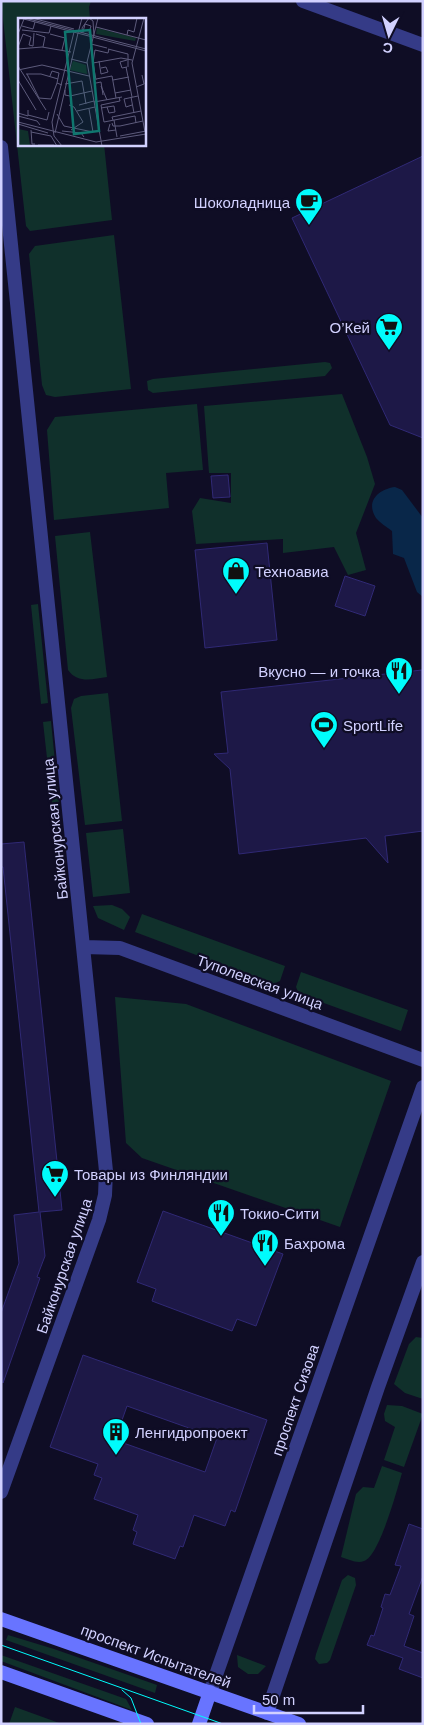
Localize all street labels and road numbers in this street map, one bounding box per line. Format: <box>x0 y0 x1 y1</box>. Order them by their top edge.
street label: Байконурская улица <box>39 757 71 900</box>
street label: Туполевская улица <box>195 951 326 1013</box>
street label: Байконурская улица <box>33 1196 95 1336</box>
street label: проспект Сизова <box>268 1341 322 1458</box>
street label: проспект Испытателей <box>79 1621 233 1691</box>

